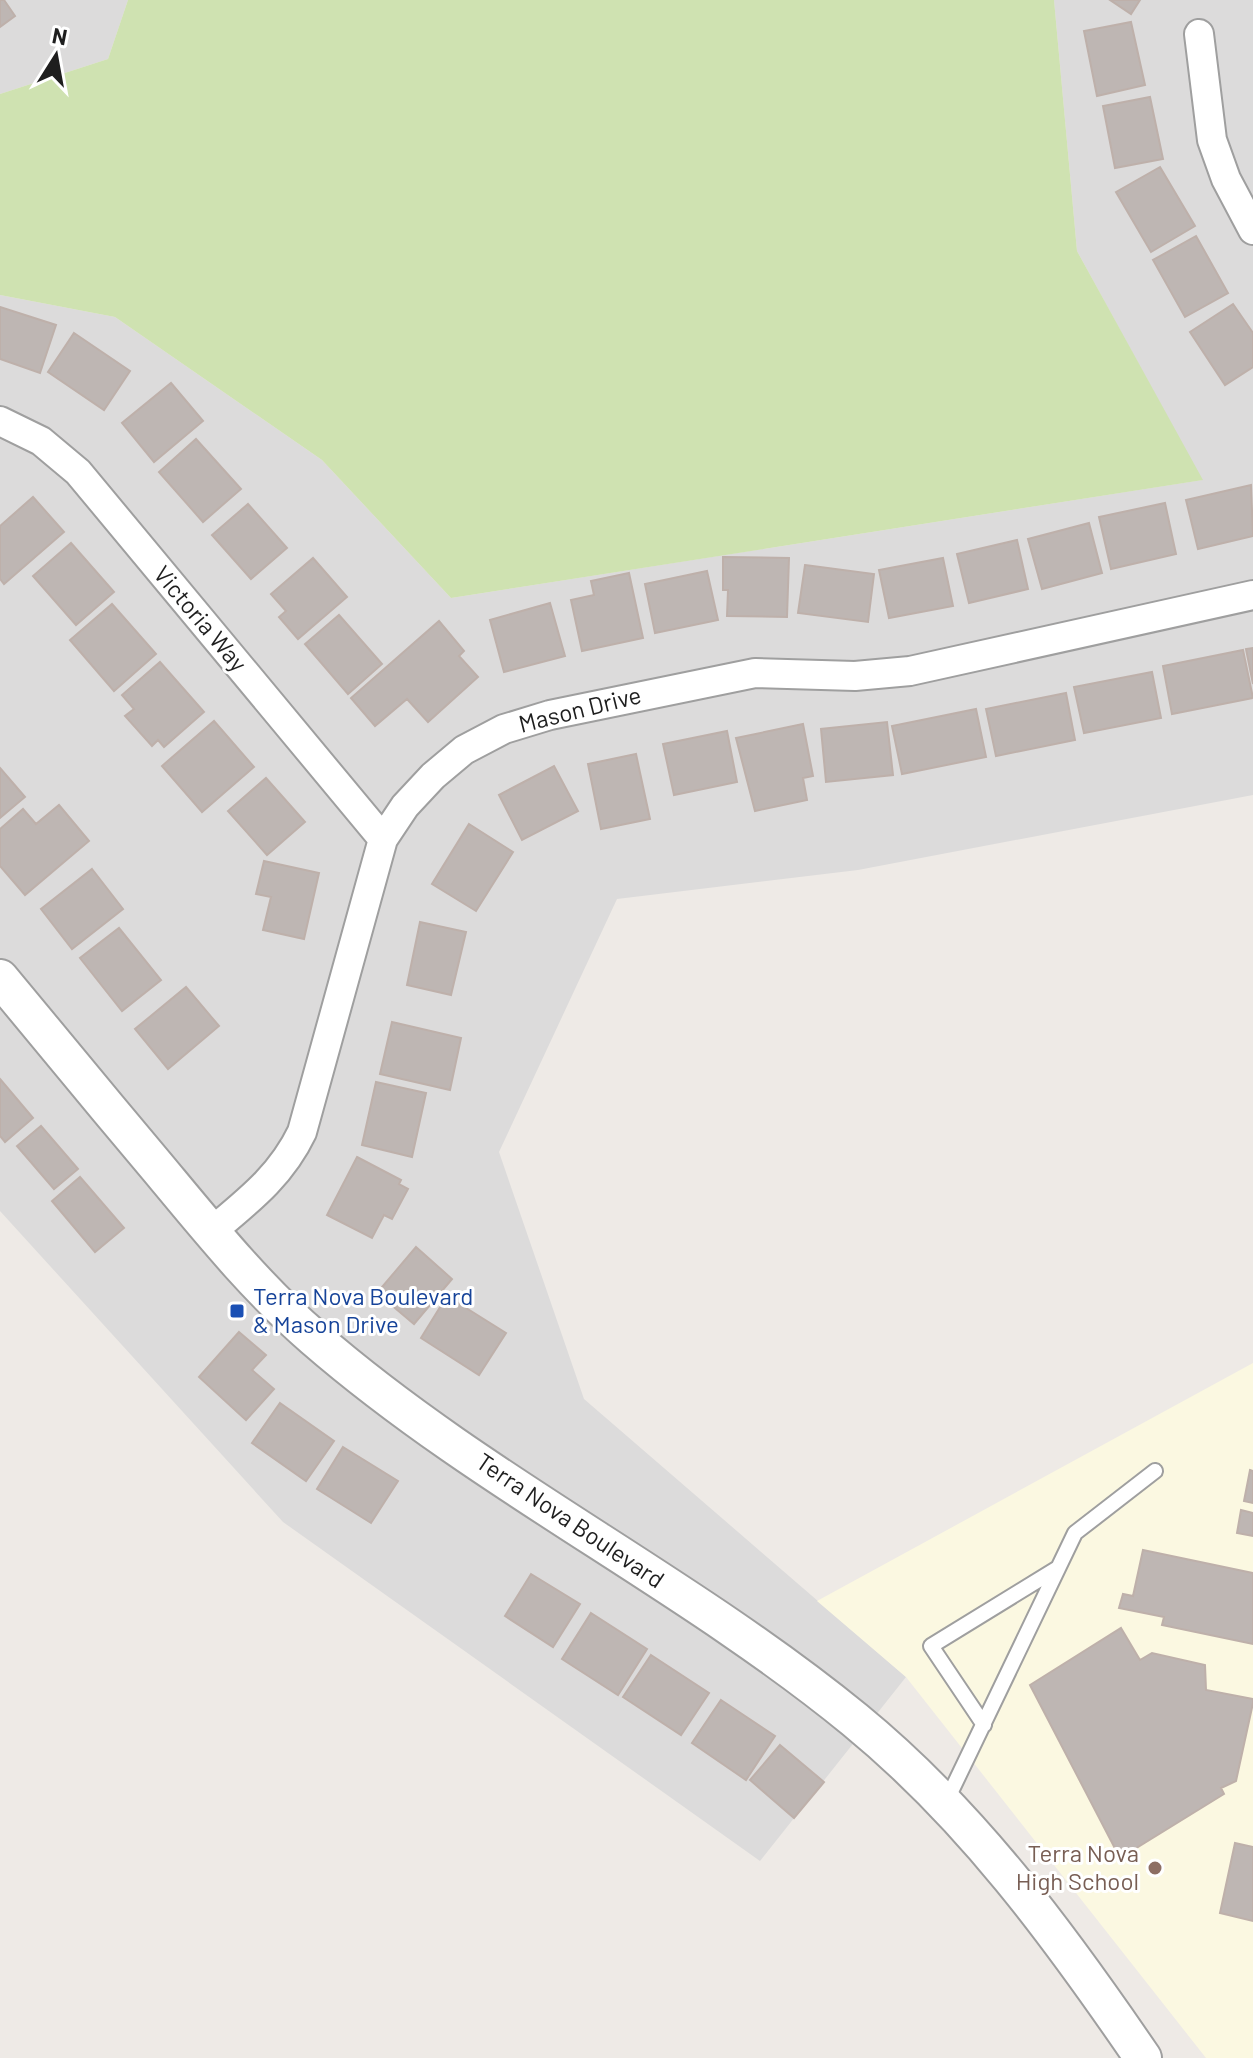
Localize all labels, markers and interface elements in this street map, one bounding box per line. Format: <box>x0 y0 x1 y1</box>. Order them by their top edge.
north arrow <box>16 16 96 96</box>
text: N <box>50 21 70 50</box>
street label: Victoria Way <box>149 559 254 677</box>
street label: Mason Drive <box>515 679 644 738</box>
place label: Terra Nova Boulevard & Mason Drive <box>253 1281 473 1338</box>
marker: Terra Nova Boulevard & Mason Drive <box>228 1302 246 1320</box>
street label: Terra Nova Boulevard <box>471 1446 670 1593</box>
place label: Terra Nova High School <box>1016 1838 1139 1895</box>
marker: Terra Nova High School <box>1146 1859 1164 1877</box>

